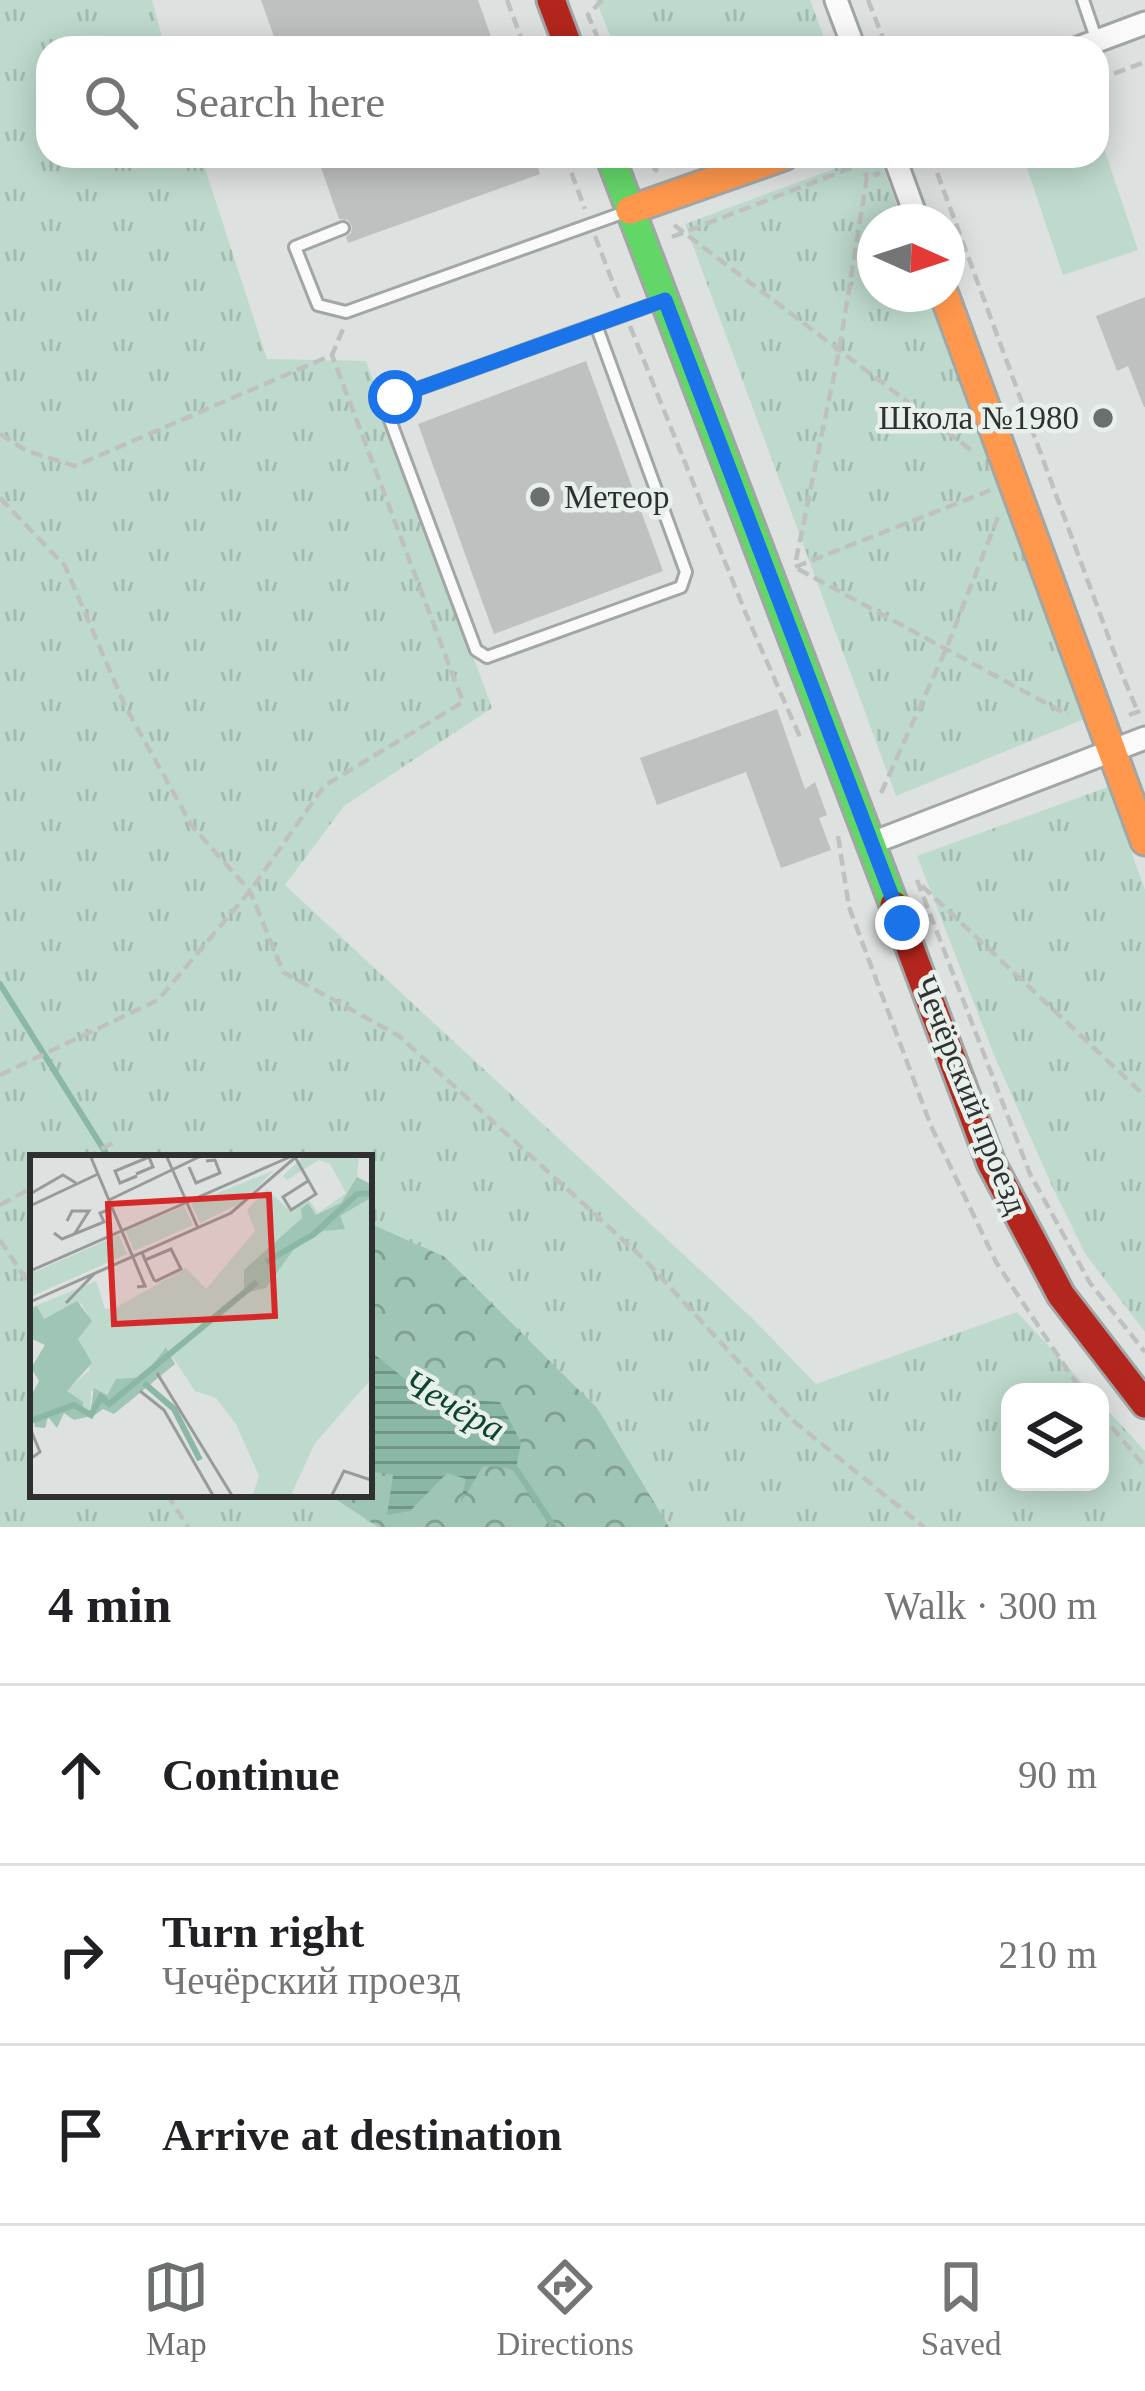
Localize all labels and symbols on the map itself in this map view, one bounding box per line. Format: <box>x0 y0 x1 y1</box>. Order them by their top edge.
north arrow <box>857 204 965 312</box>
route start <box>368 370 422 424</box>
place label: Школа №1980 <box>878 400 1079 436</box>
marker: Школа №1980 <box>1090 405 1116 431</box>
place label: Метеор <box>564 479 670 515</box>
marker: Метеор <box>527 484 553 510</box>
route end <box>875 896 929 950</box>
street label: Чечёрский проезд <box>907 971 1035 1219</box>
inset map <box>30 1155 372 1497</box>
water label: Чечёра <box>396 1361 512 1449</box>

